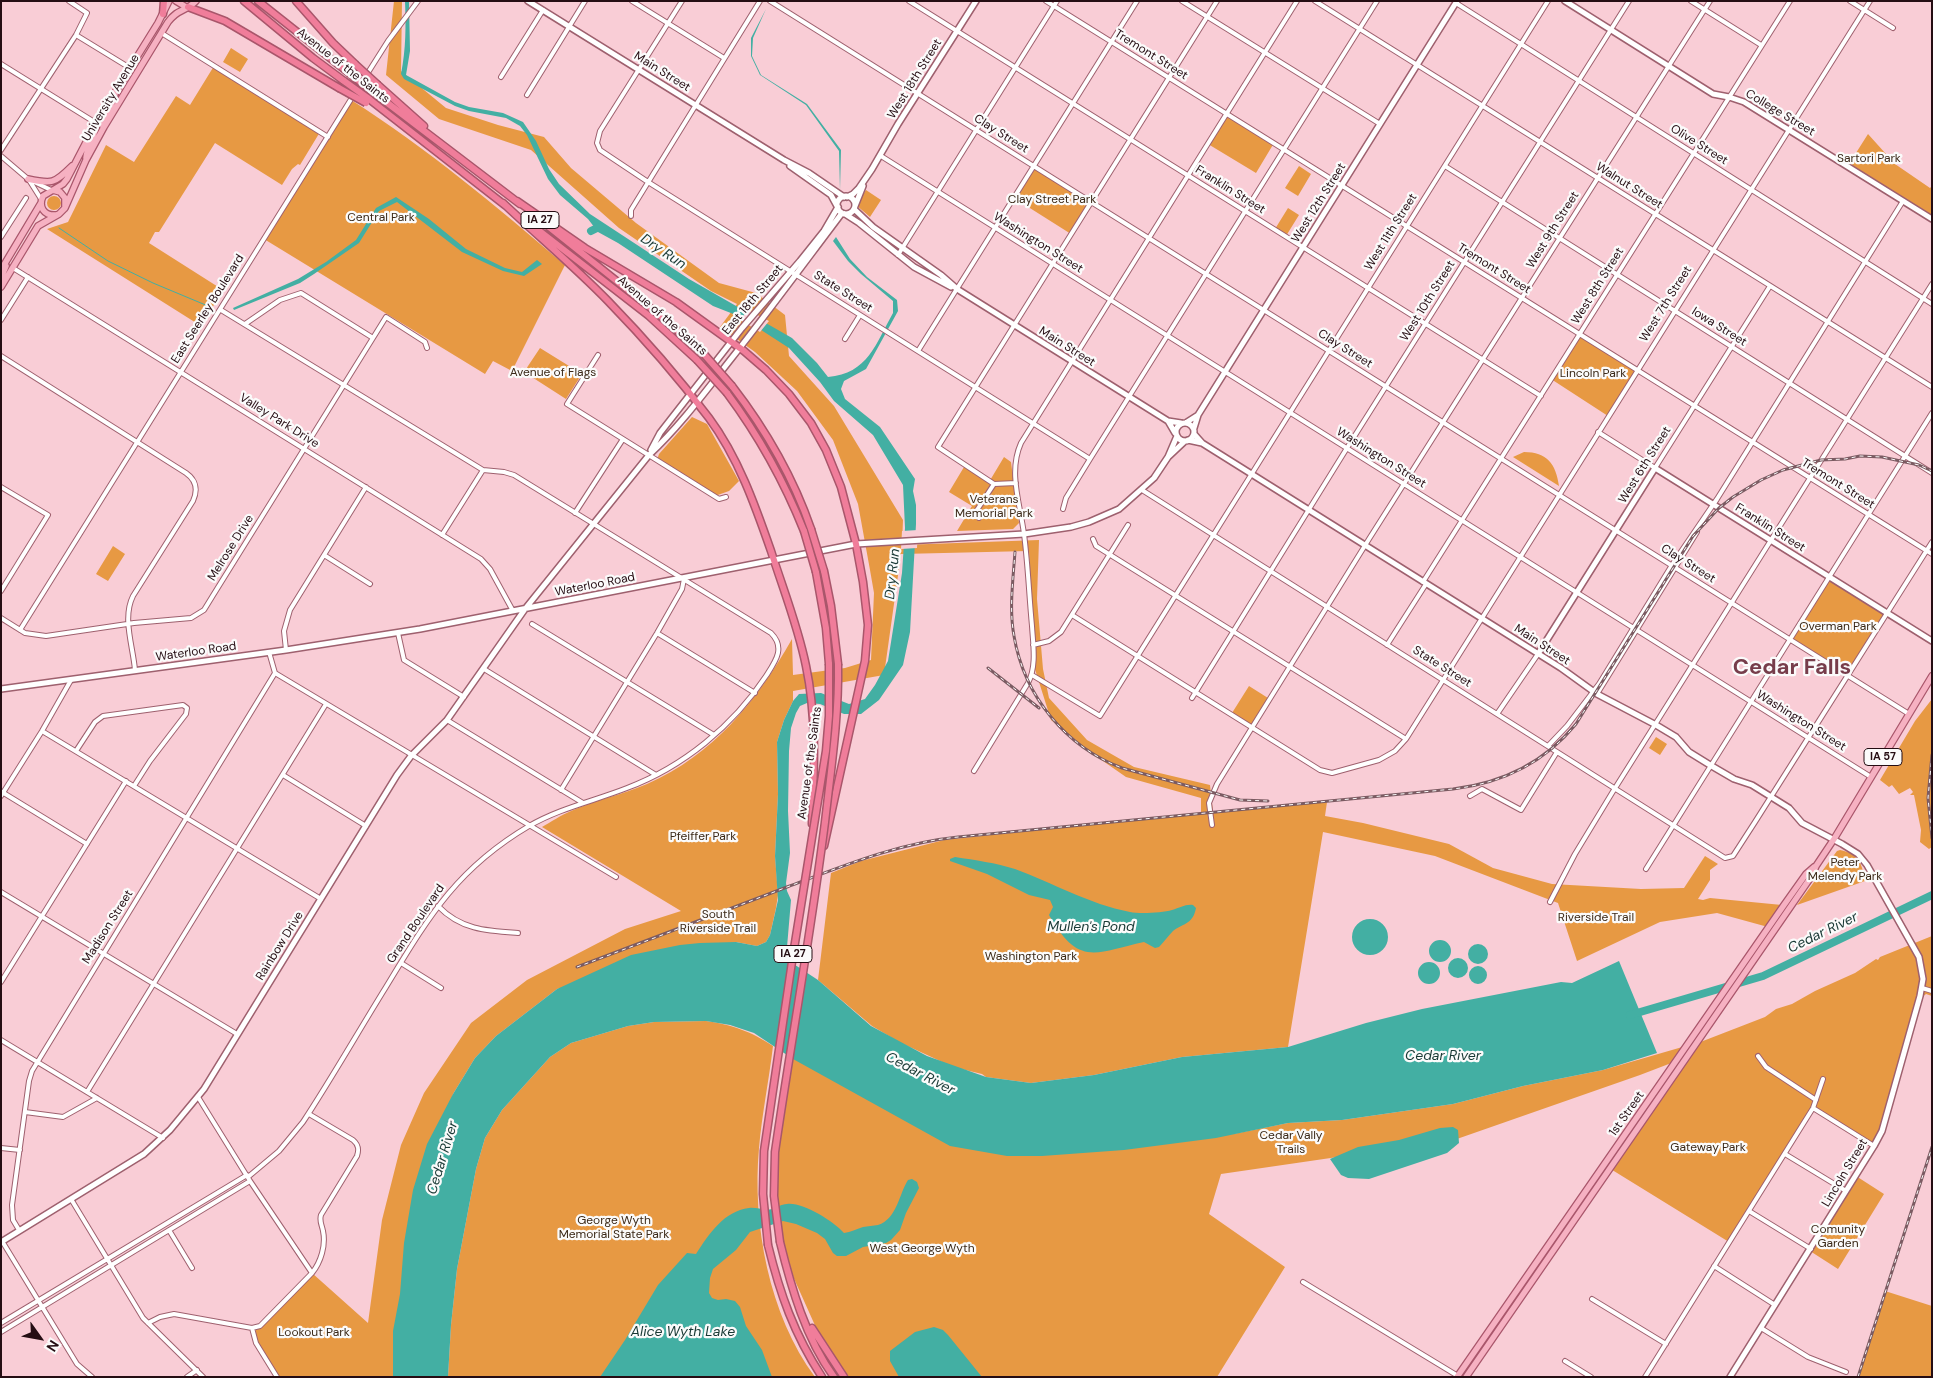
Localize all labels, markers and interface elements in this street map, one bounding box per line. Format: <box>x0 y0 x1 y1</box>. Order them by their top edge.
street label: Avenue of the Saints <box>294 25 392 107</box>
street label: Tremont Street <box>1112 27 1190 83</box>
street label: West 18th Street <box>885 36 945 122</box>
street label: Main Street <box>631 49 693 95</box>
street label: University Avenue <box>79 52 143 144</box>
street label: College Street <box>1743 87 1817 139</box>
street label: Clay Street <box>971 112 1031 156</box>
street label: Olive Street <box>1668 122 1730 168</box>
park label: Sartori Park <box>1837 152 1901 166</box>
street label: Walnut Street <box>1593 160 1665 212</box>
street label: West 12th Street <box>1289 161 1349 245</box>
street label: Franklin Street <box>1192 163 1268 217</box>
street label: West 9th Street <box>1524 189 1582 271</box>
street label: West 11th Street <box>1362 191 1420 273</box>
park label: Clay Street Park <box>1008 193 1096 207</box>
street label: Washington Street <box>991 210 1085 276</box>
park label: Central Park <box>347 211 415 225</box>
road number: IA 27 <box>521 212 559 228</box>
water label: Dry Run <box>637 231 689 273</box>
street label: Tremont Street <box>1455 241 1533 297</box>
street label: West 8th Street <box>1569 245 1627 327</box>
street label: East Seerley Boulevard <box>169 252 247 366</box>
street label: West 10th Street <box>1397 258 1459 344</box>
street label: East 18th Street <box>720 262 786 338</box>
street label: West 7th Street <box>1637 263 1695 345</box>
street label: State Street <box>811 268 875 316</box>
street label: Avenue of the Saints <box>614 273 710 359</box>
street label: Iowa Street <box>1689 304 1749 350</box>
street label: Main Street <box>1036 324 1098 370</box>
street label: Clay Street <box>1315 327 1375 371</box>
park label: Avenue of Flags <box>510 366 596 380</box>
park label: Lincoln Park <box>1560 367 1626 381</box>
street label: Valley Park Drive <box>237 391 321 451</box>
street label: West 6th Street <box>1616 424 1674 506</box>
street label: Washington Street <box>1334 425 1428 491</box>
street label: Tremont Street <box>1799 456 1877 512</box>
park label: Veterans Memorial Park <box>955 493 1033 521</box>
street label: Franklin Street <box>1732 501 1808 555</box>
street label: Melrose Drive <box>205 512 257 584</box>
street label: Clay Street <box>1658 542 1718 586</box>
water label: Dry Run <box>882 548 904 600</box>
street label: Waterloo Road <box>554 570 636 600</box>
park label: Overman Park <box>1799 620 1877 634</box>
street label: Main Street <box>1511 622 1573 668</box>
street label: Waterloo Road <box>155 639 237 665</box>
street label: State Street <box>1410 643 1474 691</box>
district label: Cedar Falls <box>1733 655 1851 681</box>
street label: Washington Street <box>1754 688 1848 754</box>
street label: Avenue of the Saints <box>795 706 825 820</box>
road number: IA 57 <box>1864 749 1902 766</box>
park label: Pfeiffer Park <box>670 830 736 844</box>
park label: Peter Melendy Park <box>1808 856 1882 884</box>
street label: Grand Boulevard <box>384 882 448 966</box>
street label: Madison Street <box>80 887 136 967</box>
park label: South Riverside Trail <box>680 908 756 936</box>
street label: Rainbow Drive <box>253 909 307 983</box>
water label: Cedar River <box>1785 909 1861 957</box>
park label: Riverside Trail <box>1558 911 1634 925</box>
water label: Mullen's Pond <box>1047 919 1135 935</box>
road number: IA 27 <box>774 946 812 962</box>
park label: Washington Park <box>985 950 1077 964</box>
water label: Cedar River <box>1405 1048 1481 1064</box>
water label: Cedar River <box>883 1049 957 1099</box>
street label: 1st Street <box>1606 1089 1648 1139</box>
water label: Cedar River <box>424 1119 462 1197</box>
park label: Cedar Vally Trails <box>1259 1129 1323 1157</box>
street label: Lincoln Street <box>1819 1136 1871 1210</box>
park label: Gateway Park <box>1670 1141 1746 1155</box>
park label: George Wyth Memorial State Park <box>559 1214 669 1242</box>
park label: Comunity Garden <box>1811 1223 1865 1251</box>
park label: West George Wyth <box>869 1242 975 1256</box>
north arrow <box>15 1313 65 1363</box>
water label: Alice Wyth Lake <box>631 1324 735 1340</box>
park label: Lookout Park <box>278 1326 350 1340</box>
text: N <box>42 1337 63 1355</box>

